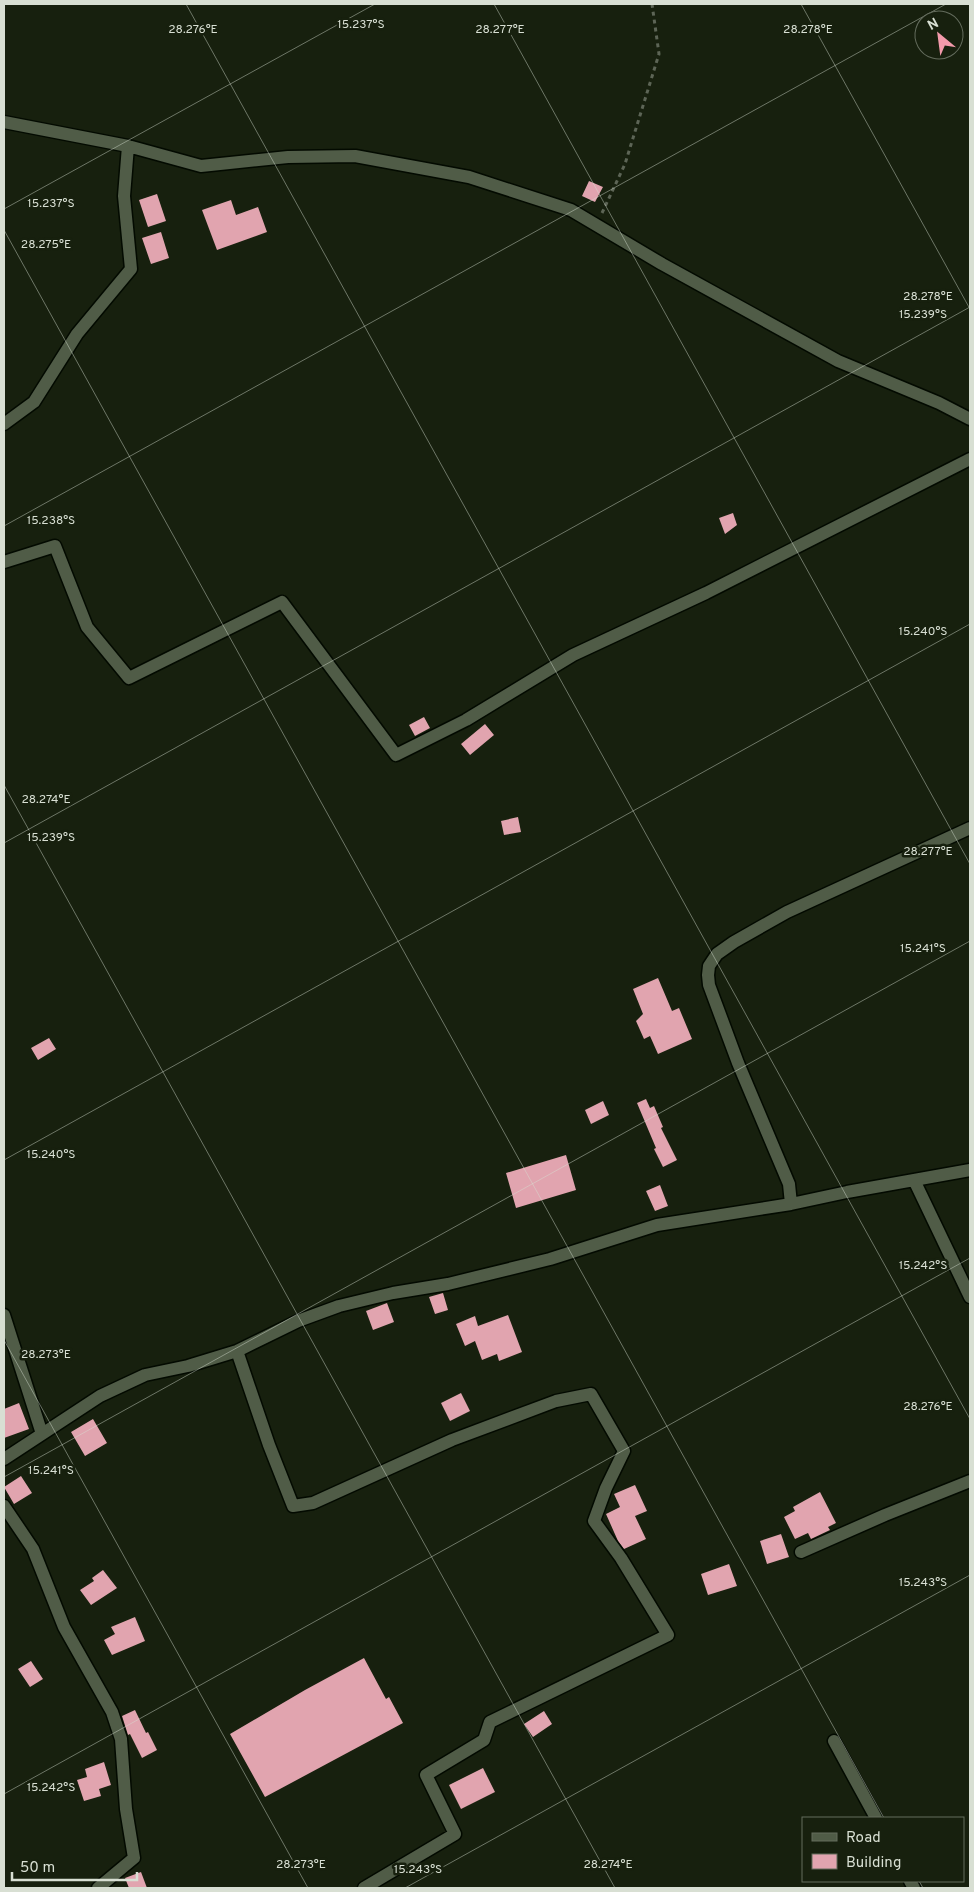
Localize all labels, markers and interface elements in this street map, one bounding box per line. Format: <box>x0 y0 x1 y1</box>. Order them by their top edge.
north arrow <box>914 10 964 60</box>
text: N <box>925 15 942 35</box>
text: 15.237°S <box>337 17 385 33</box>
text: 28.276°E <box>168 22 218 38</box>
text: 28.277°E <box>475 22 525 38</box>
text: 28.278°E <box>783 22 833 38</box>
text: 15.237°S <box>27 196 75 212</box>
text: 28.275°E <box>21 237 71 253</box>
text: 28.278°E <box>903 289 953 305</box>
text: 15.239°S <box>899 307 947 323</box>
text: 15.238°S <box>27 513 75 529</box>
text: 15.240°S <box>898 624 948 640</box>
text: 28.274°E <box>21 792 71 808</box>
text: 15.239°S <box>27 830 75 846</box>
text: 28.277°E <box>903 844 953 860</box>
text: 15.241°S <box>900 941 946 957</box>
text: 15.240°S <box>26 1147 76 1163</box>
text: 15.242°S <box>899 1258 947 1274</box>
text: 28.273°E <box>21 1347 71 1363</box>
text: 28.276°E <box>903 1399 953 1415</box>
text: 15.241°S <box>28 1463 74 1479</box>
text: 15.243°S <box>899 1575 947 1591</box>
text: 15.242°S <box>27 1780 75 1796</box>
legend <box>802 1817 964 1882</box>
text: Road <box>846 1829 881 1848</box>
scale bar <box>12 1850 138 1882</box>
text: Building <box>846 1854 901 1873</box>
text: 28.273°E <box>276 1857 326 1873</box>
text: 28.274°E <box>583 1857 633 1873</box>
text: 50 m <box>20 1859 55 1878</box>
text: 15.243°S <box>394 1862 442 1878</box>

